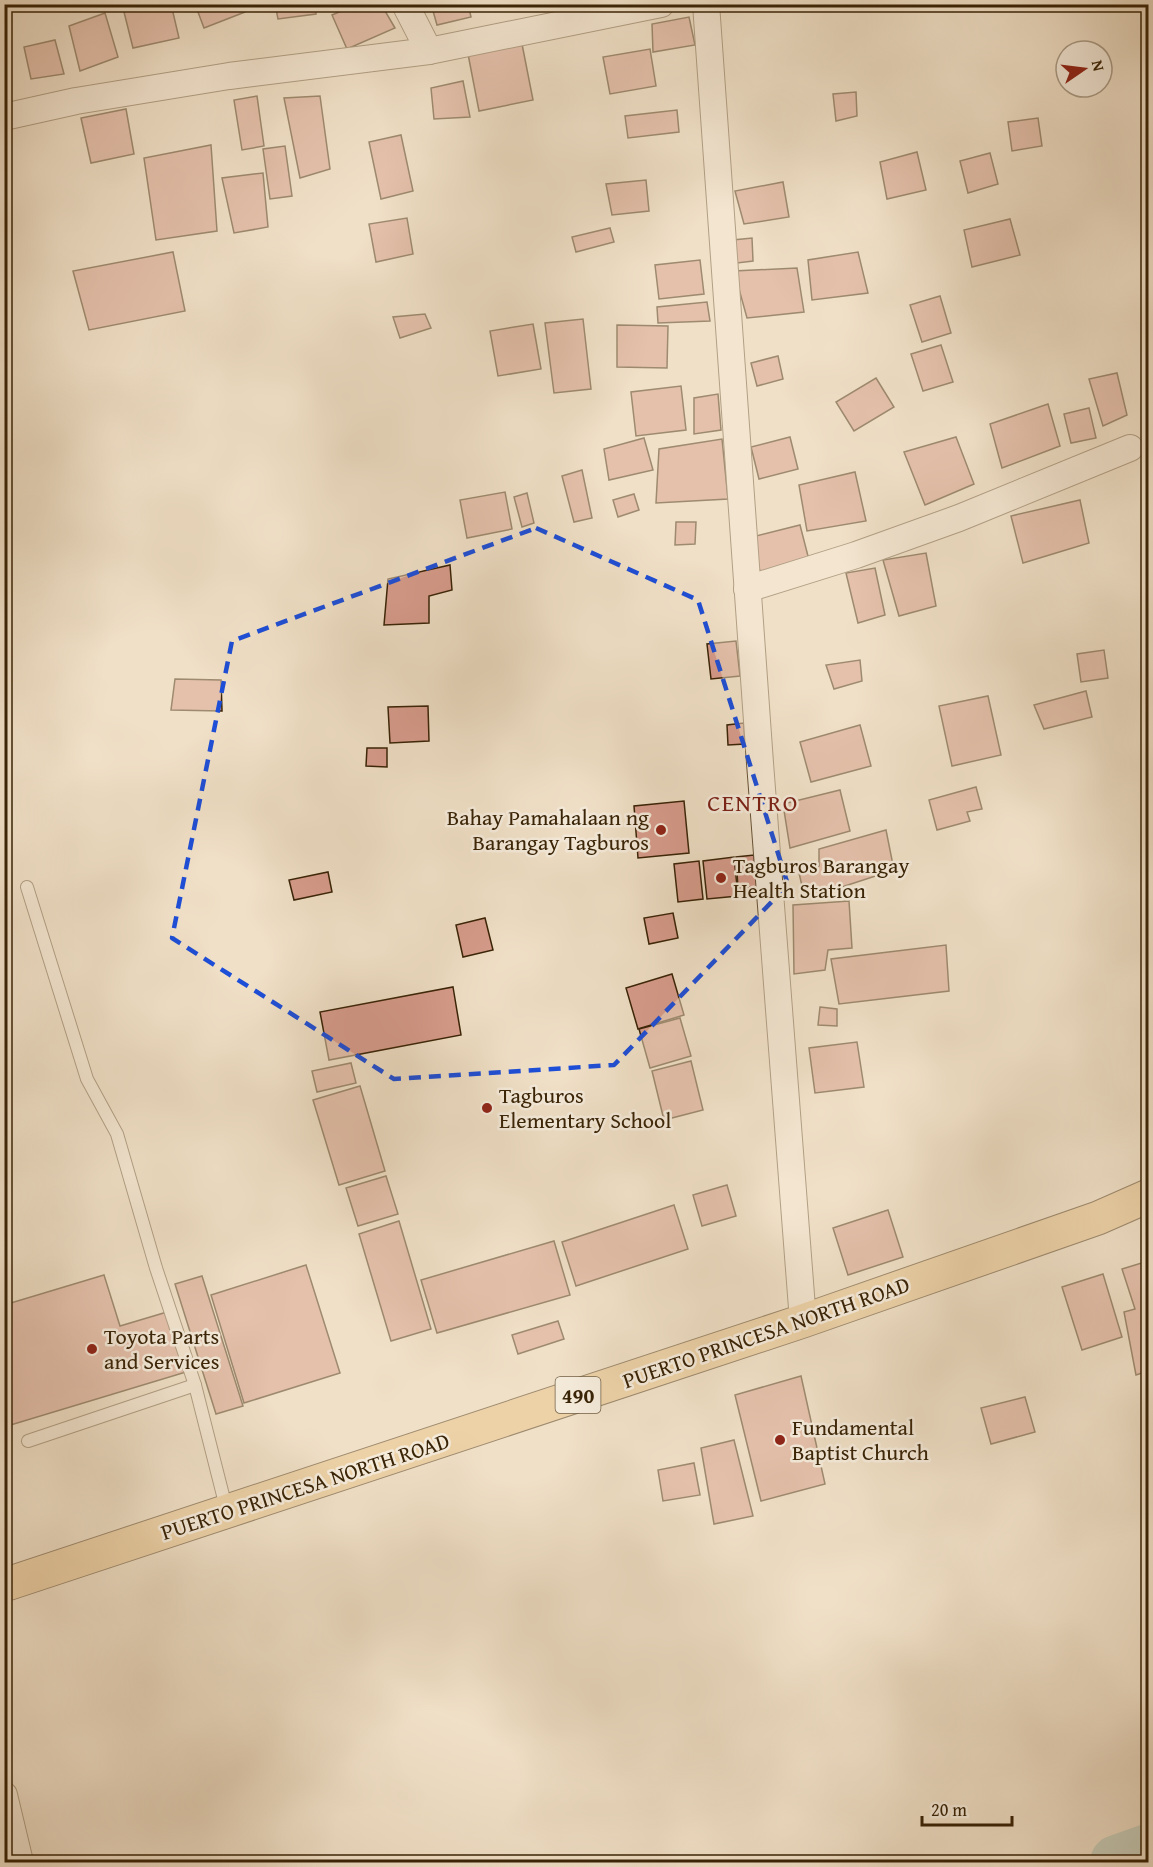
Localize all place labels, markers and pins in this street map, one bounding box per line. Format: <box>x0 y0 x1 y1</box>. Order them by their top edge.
place label: Bahay Pamahalaan ng Barangay Tagburos <box>447 801 649 858</box>
marker: Bahay Pamahalaan ng Barangay Tagburos <box>654 823 668 837</box>
place label: Tagburos Barangay Health Station <box>733 849 909 906</box>
marker: Tagburos Barangay Health Station <box>714 871 728 885</box>
place label: Tagburos Elementary School <box>499 1079 671 1136</box>
marker: Tagburos Elementary School <box>480 1101 494 1115</box>
place label: Toyota Parts and Services <box>104 1320 219 1377</box>
marker: Toyota Parts and Services <box>85 1342 99 1356</box>
place label: Fundamental Baptist Church <box>792 1411 929 1468</box>
marker: Fundamental Baptist Church <box>773 1433 787 1447</box>

